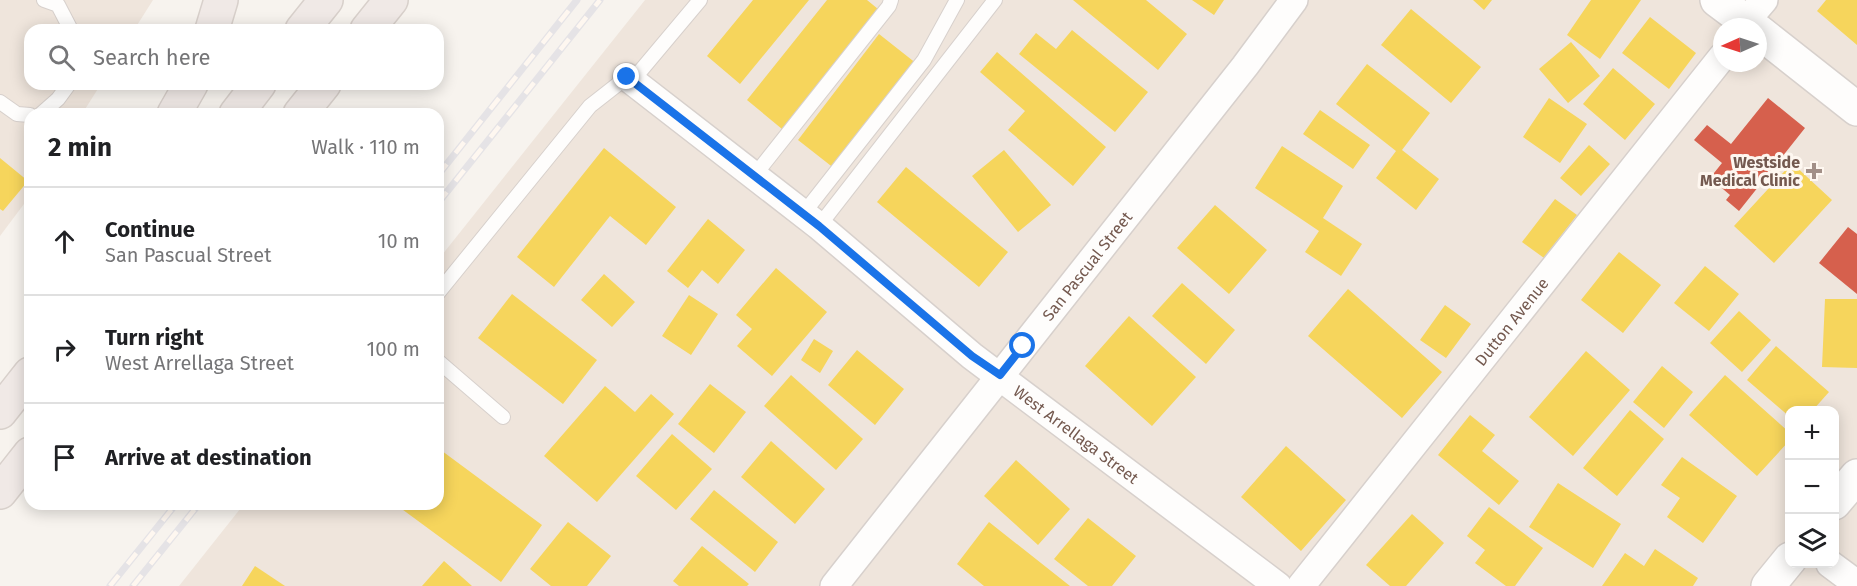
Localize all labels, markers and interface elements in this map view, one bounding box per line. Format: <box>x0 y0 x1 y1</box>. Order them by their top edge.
north arrow <box>1713 18 1767 72</box>
search box <box>24 24 444 90</box>
icon: search <box>45 41 78 74</box>
text: Search here <box>93 44 211 71</box>
route end <box>613 63 639 89</box>
text: 2 min <box>48 132 112 163</box>
text: Walk · 110 m <box>311 135 420 159</box>
place label: Westside Medical Clinic <box>1700 153 1800 190</box>
marker: Westside Medical Clinic <box>1805 162 1823 180</box>
street label: San Pascual Street <box>1039 208 1136 324</box>
text: Continue <box>105 216 195 243</box>
icon: ahead <box>48 225 81 258</box>
text: 10 m <box>378 229 420 253</box>
text: San Pascual Street <box>105 243 271 267</box>
street label: Dutton Avenue <box>1471 274 1553 370</box>
text: Turn right <box>105 324 204 351</box>
route start <box>1009 332 1035 358</box>
icon: right <box>48 333 81 366</box>
text: 100 m <box>367 337 420 361</box>
text: West Arrellaga Street <box>105 351 294 375</box>
street label: West Arrellaga Street <box>1010 382 1142 488</box>
map controls <box>1785 406 1839 568</box>
button: + <box>1785 406 1839 460</box>
icon: arrive <box>48 441 81 474</box>
text: Arrive at destination <box>105 444 312 471</box>
button: − <box>1785 460 1839 514</box>
button: layers <box>1785 514 1839 568</box>

